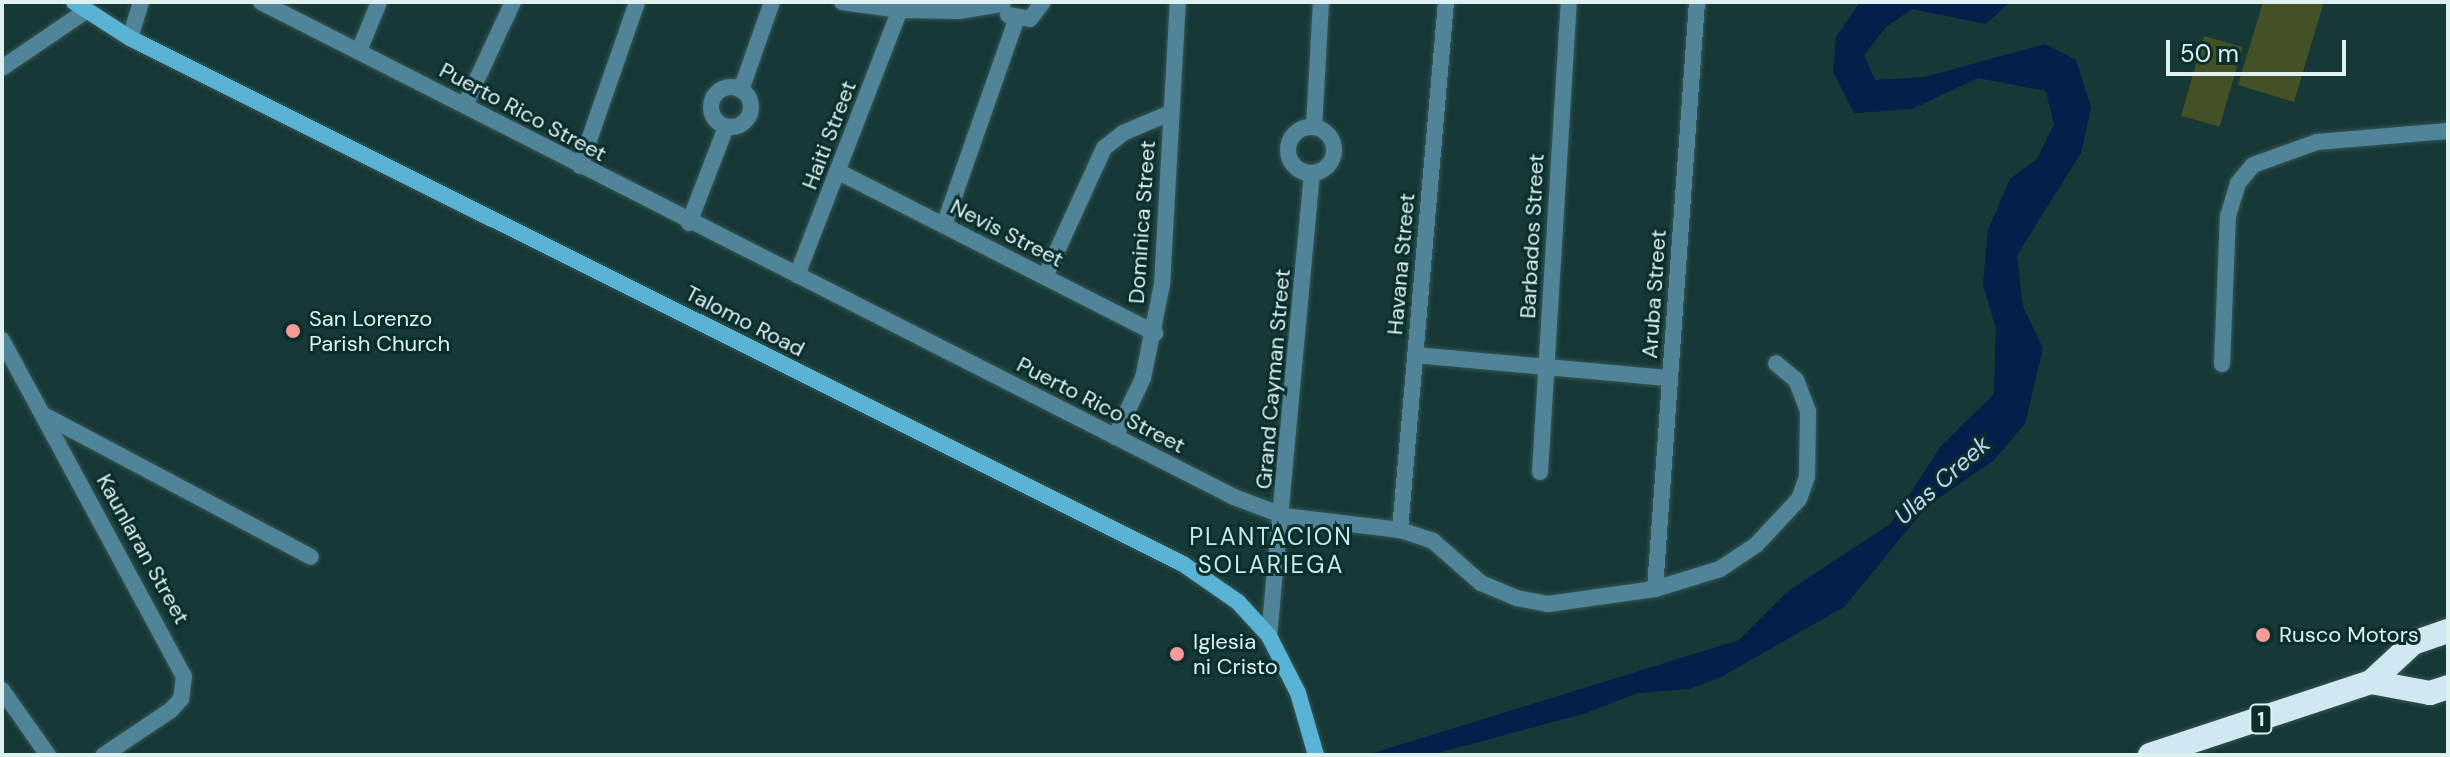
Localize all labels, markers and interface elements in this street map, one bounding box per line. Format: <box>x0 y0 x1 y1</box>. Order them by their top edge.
scale bar <box>2170 24 2350 74</box>
text: 50 m <box>2180 38 2239 69</box>
street label: Puerto Rico Street <box>435 57 611 167</box>
street label: Haiti Street <box>796 77 862 193</box>
street label: Dominica Street <box>1123 139 1161 305</box>
street label: Barbados Street <box>1514 153 1550 319</box>
street label: Havana Street <box>1382 192 1420 336</box>
street label: Nevis Street <box>946 193 1068 273</box>
street label: Aruba Street <box>1636 229 1672 359</box>
street label: Grand Cayman Street <box>1250 268 1296 490</box>
street label: Talomo Road <box>681 280 809 362</box>
place label: San Lorenzo Parish Church <box>309 305 450 356</box>
marker: San Lorenzo Parish Church <box>284 322 302 340</box>
street label: Puerto Rico Street <box>1012 351 1190 459</box>
water label: Ulas Creek <box>1888 430 1996 530</box>
street label: Kaunlaran Street <box>91 469 195 629</box>
district label: PLANTACION SOLARIEGA <box>1189 523 1353 579</box>
place label: Rusco Motors <box>2279 622 2419 648</box>
marker: Rusco Motors <box>2254 626 2272 644</box>
place label: Iglesia ni Cristo <box>1193 628 1278 680</box>
marker: Iglesia ni Cristo <box>1168 645 1186 663</box>
road number: 1 <box>2249 703 2273 735</box>

